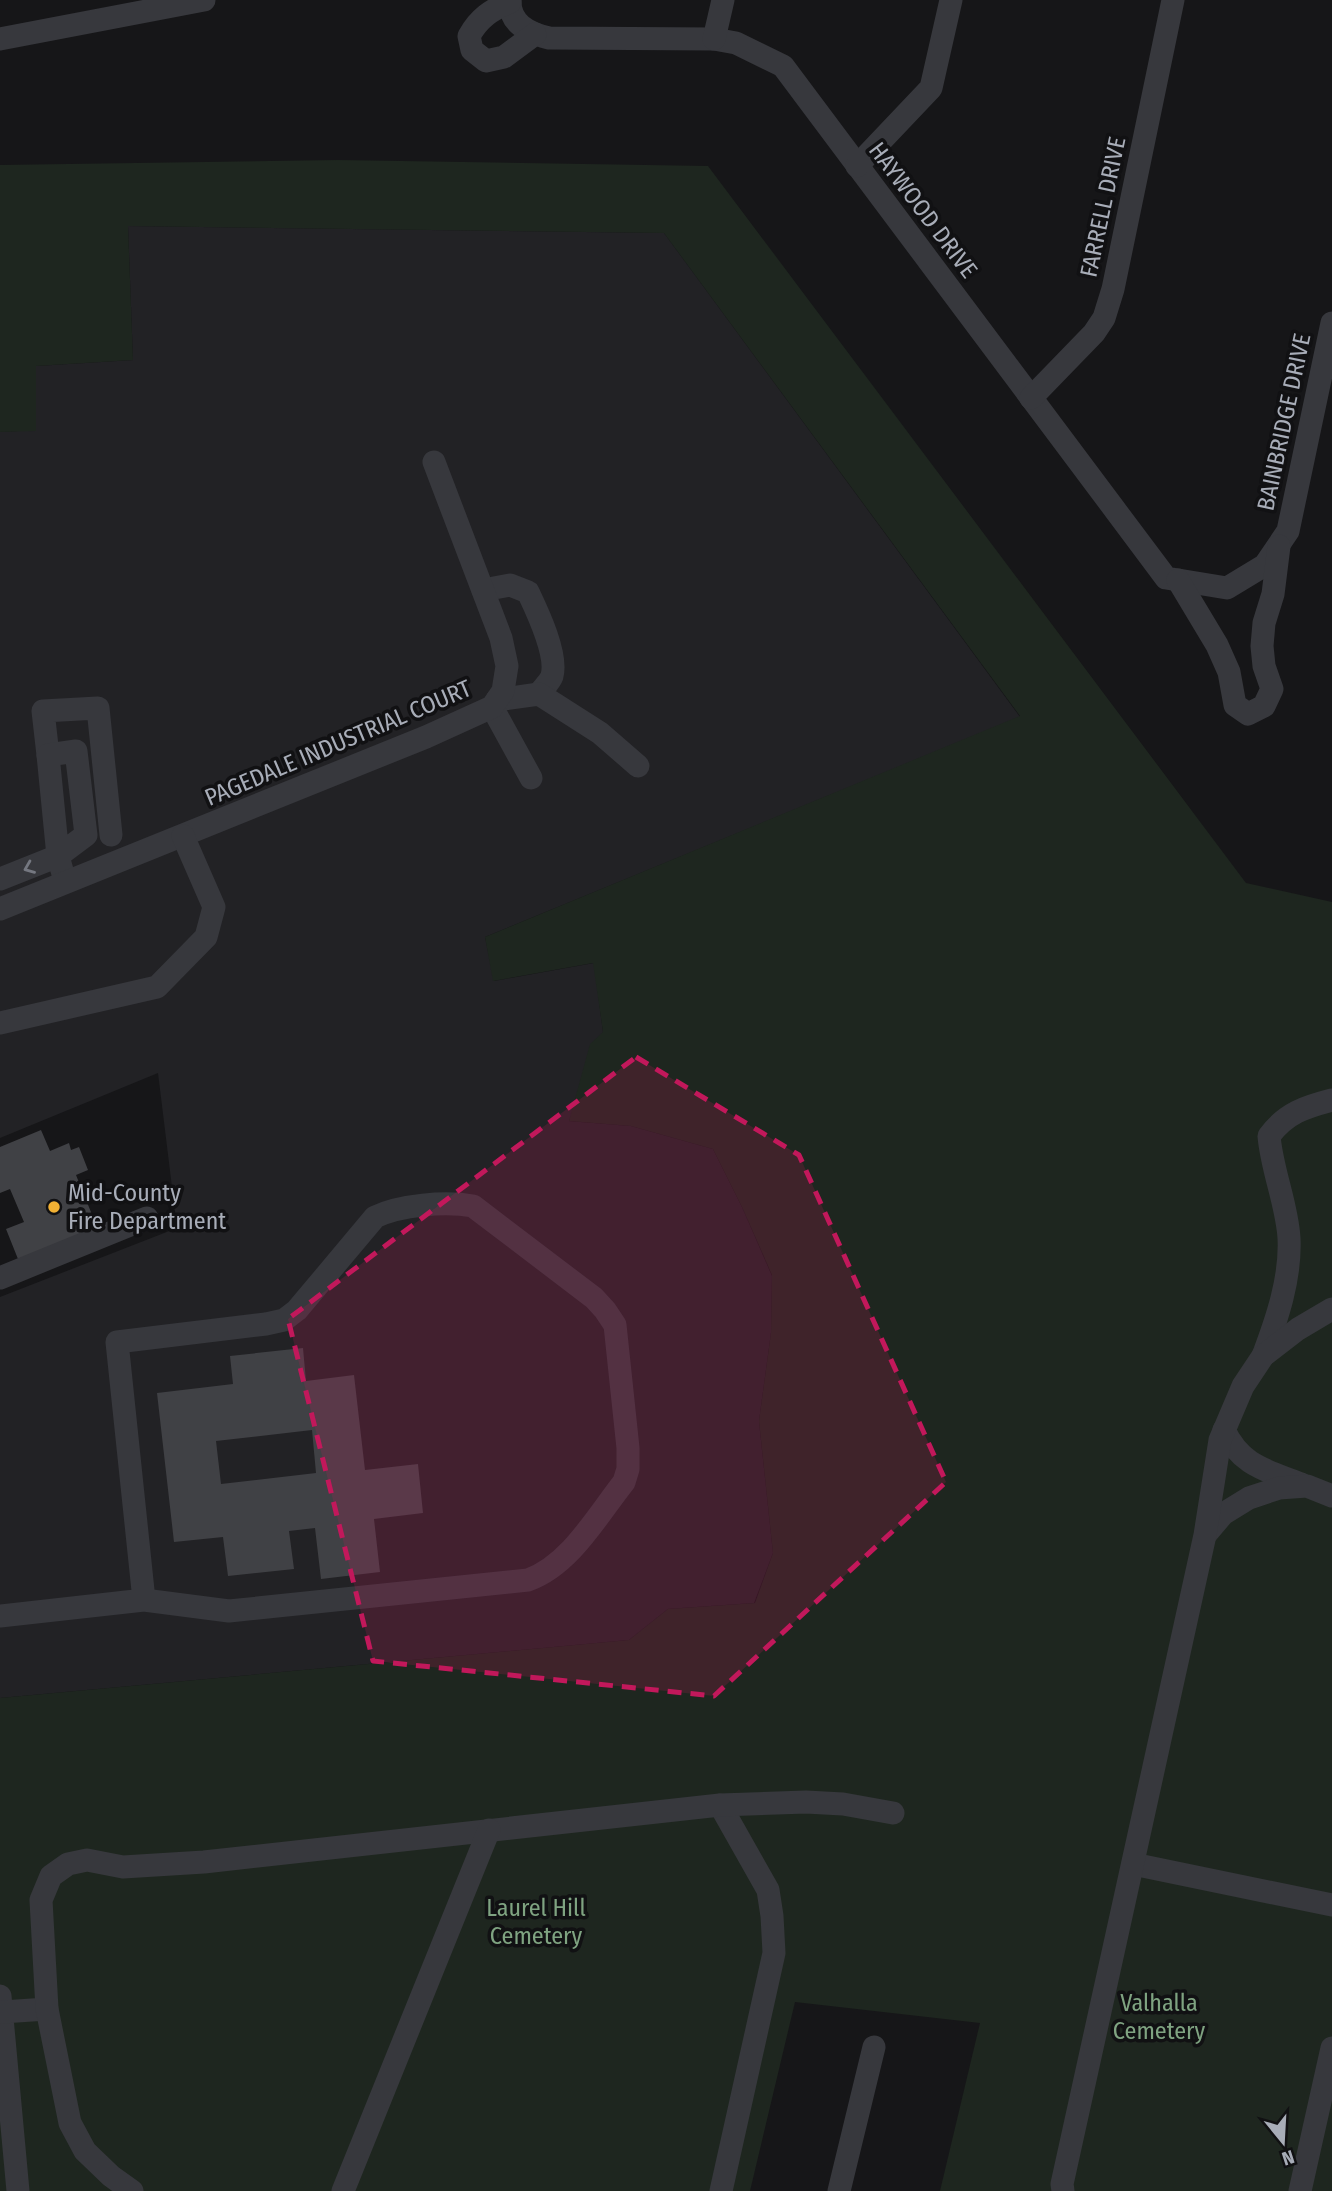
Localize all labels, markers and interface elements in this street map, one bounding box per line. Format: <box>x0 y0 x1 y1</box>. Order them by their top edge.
street label: FARRELL DRIVE <box>1074 134 1132 280</box>
street label: HAYWOOD DRIVE <box>863 137 983 283</box>
street label: BAINBRIDGE DRIVE <box>1252 331 1316 513</box>
street label: PAGEDALE INDUSTRIAL COURT <box>201 674 475 812</box>
one-way arrow <box>24 859 36 873</box>
place label: Mid-County Fire Department <box>68 1179 226 1235</box>
marker: Mid-County Fire Department <box>46 1199 62 1215</box>
park label: Laurel Hill Cemetery <box>486 1894 586 1950</box>
park label: Valhalla Cemetery <box>1113 1989 1205 2045</box>
north arrow <box>1248 2107 1318 2177</box>
text: N <box>1279 2145 1297 2170</box>

